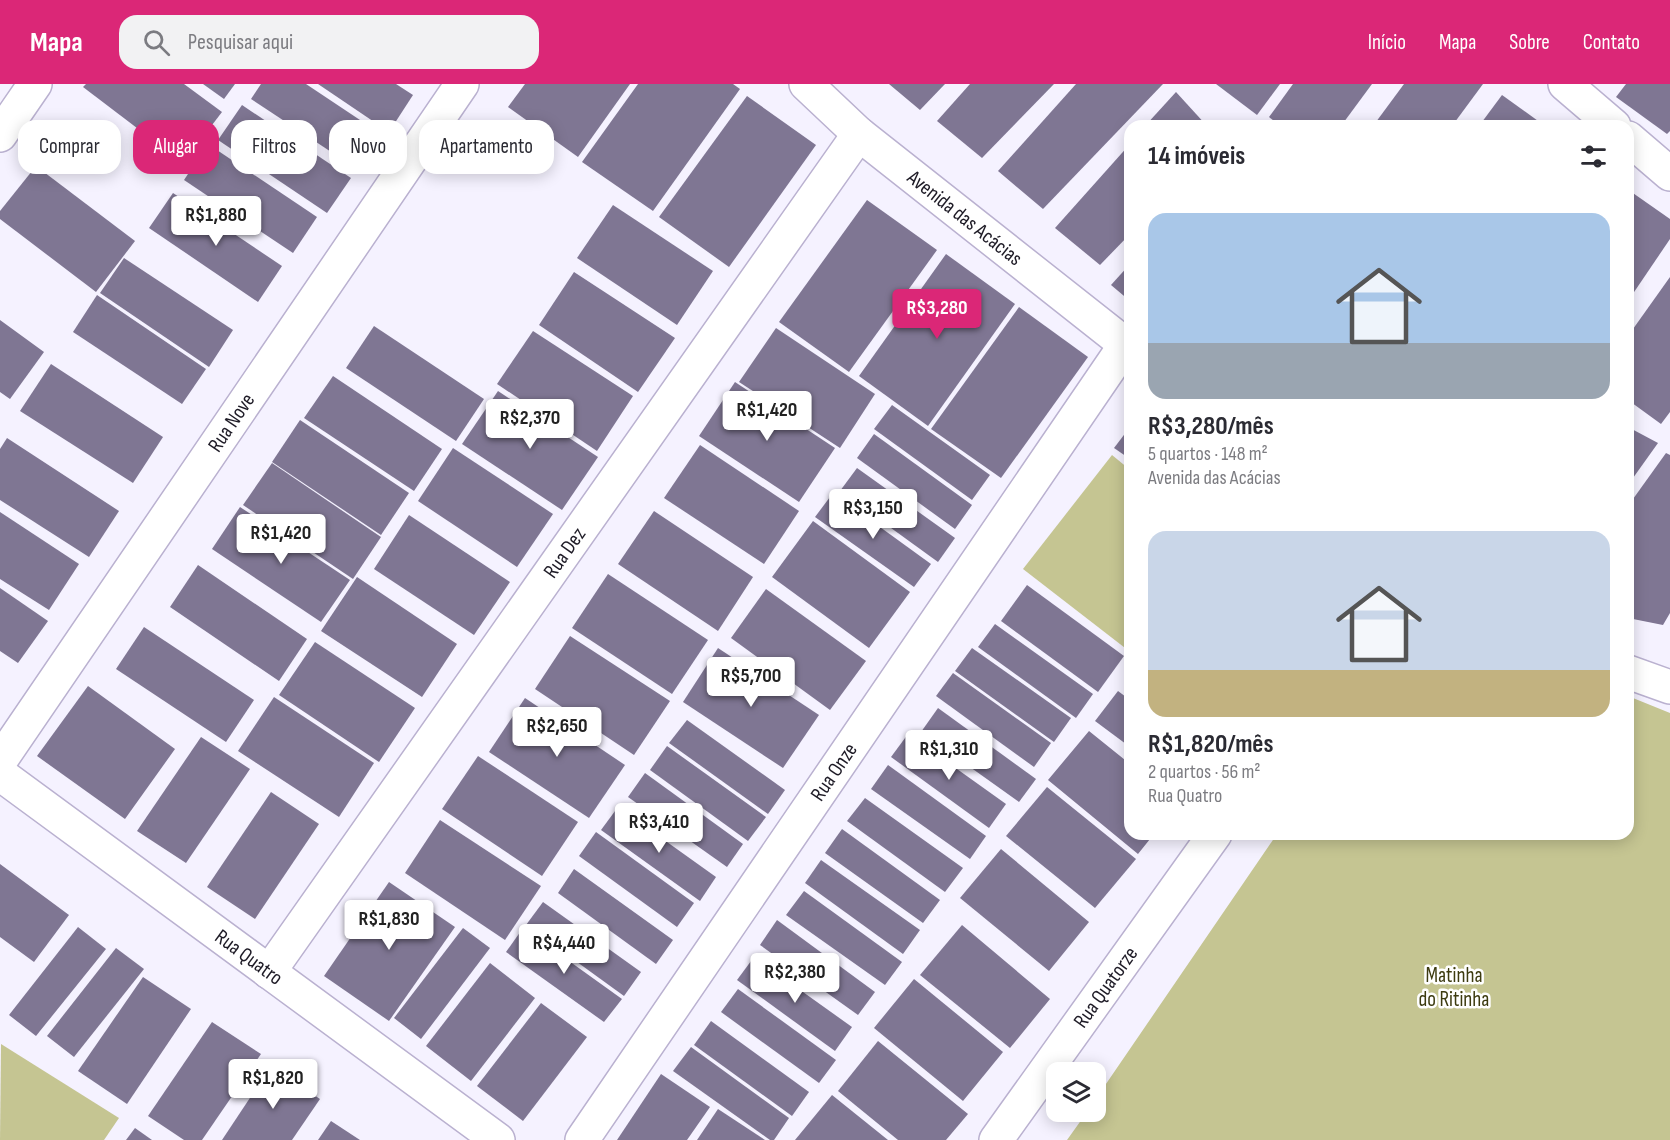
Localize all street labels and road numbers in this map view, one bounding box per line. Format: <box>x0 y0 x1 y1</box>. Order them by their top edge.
street label: Avenida das Acácias <box>901 164 1027 271</box>
street label: Rua Nove <box>203 388 260 457</box>
street label: Rua Dez <box>538 522 591 583</box>
street label: Rua Onze <box>805 738 863 806</box>
street label: Rua Quatro <box>210 924 288 991</box>
street label: Rua Quatorze <box>1068 942 1143 1033</box>

